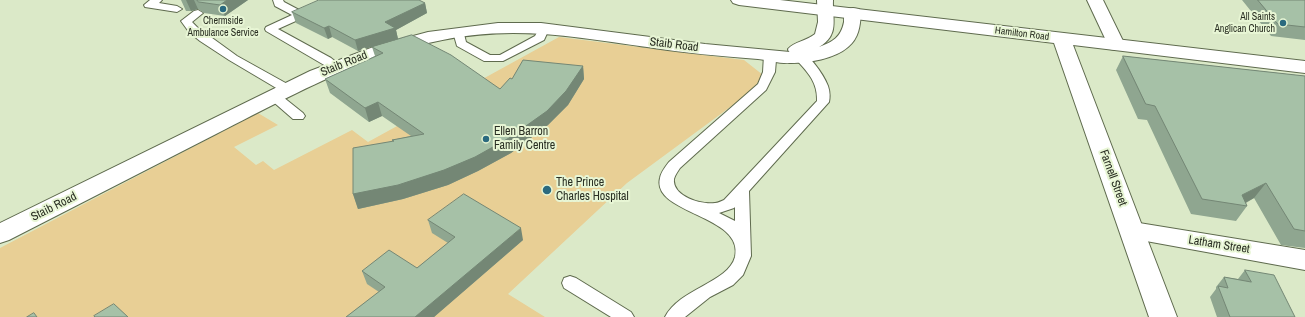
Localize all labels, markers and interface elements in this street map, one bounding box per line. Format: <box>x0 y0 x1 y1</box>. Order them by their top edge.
marker: Chermside Ambulance Service <box>218 4 228 14</box>
place label: All Saints Anglican Church <box>1214 11 1275 34</box>
place label: Chermside Ambulance Service <box>187 15 259 38</box>
marker: All Saints Anglican Church <box>1278 18 1288 28</box>
street label: Hamilton Road <box>994 25 1050 43</box>
street label: Staib Road <box>649 35 699 55</box>
street label: Staib Road <box>318 48 370 80</box>
place label: Ellen Barron Family Centre <box>494 125 555 153</box>
marker: Ellen Barron Family Centre <box>481 134 491 144</box>
street label: Farnell Street <box>1096 148 1130 208</box>
place label: The Prince Charles Hospital <box>556 176 629 204</box>
marker: The Prince Charles Hospital <box>541 184 553 196</box>
street label: Staib Road <box>29 189 79 225</box>
street label: Latham Street <box>1187 233 1251 257</box>

